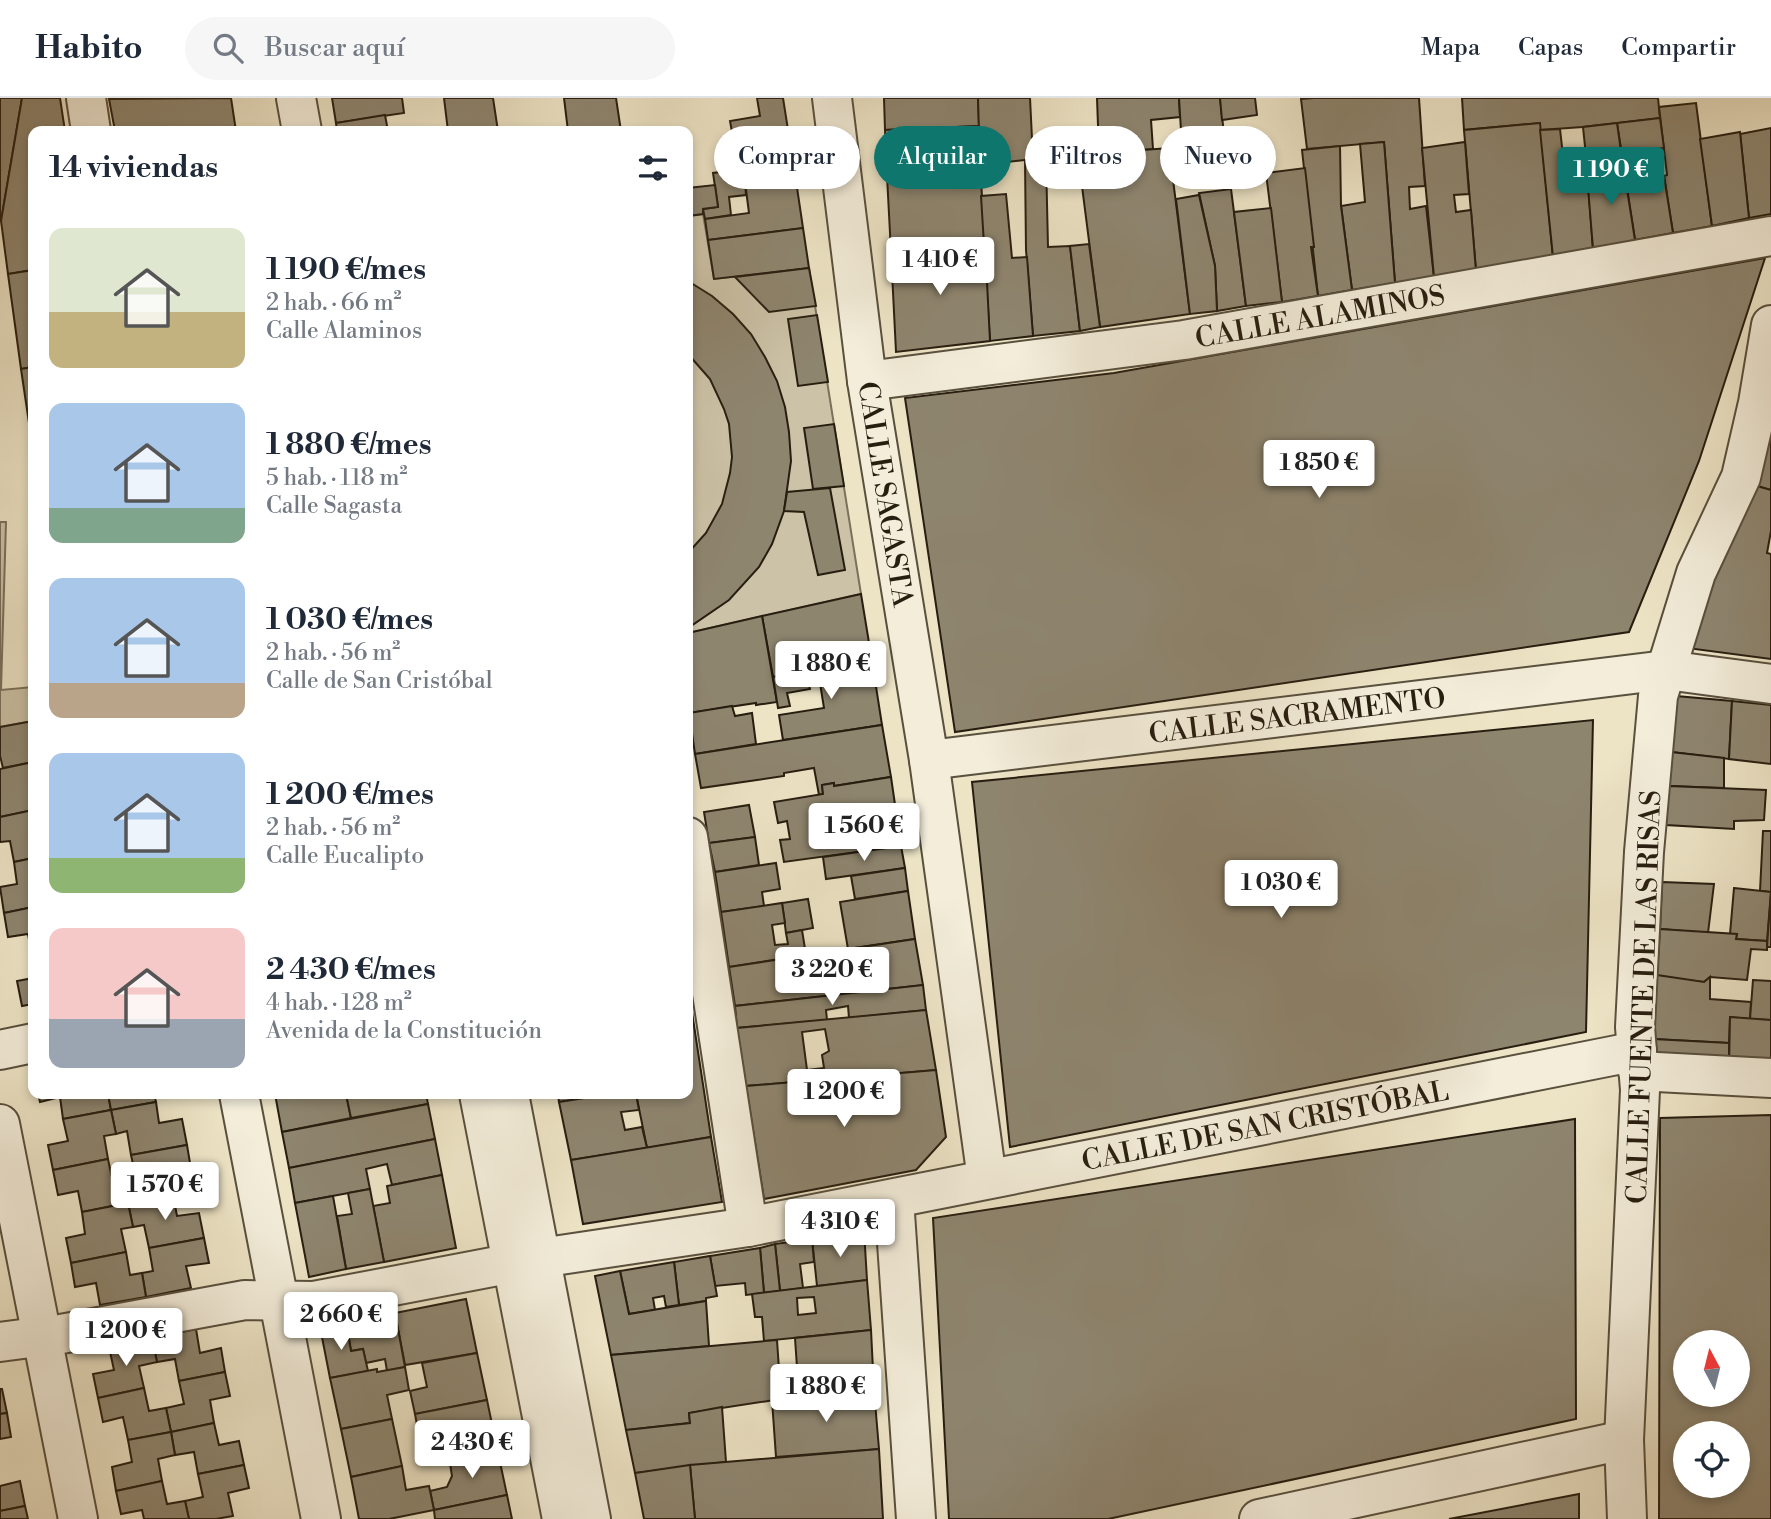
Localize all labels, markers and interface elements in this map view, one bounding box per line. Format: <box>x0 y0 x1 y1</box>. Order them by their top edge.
search box <box>185 17 675 80</box>
text: Habito <box>35 28 143 69</box>
icon: search <box>209 29 247 67</box>
text: Buscar aquí <box>265 32 405 64</box>
text: Mapa <box>1421 33 1480 63</box>
text: Capas <box>1518 33 1583 63</box>
text: Compartir <box>1621 33 1736 63</box>
chip: Comprar <box>714 126 860 189</box>
chip: Alquilar <box>874 126 1011 189</box>
chip: Filtros <box>1025 126 1146 189</box>
chip: Nuevo <box>1160 126 1276 189</box>
pin: 1 190 € <box>1546 148 1676 207</box>
text: 14 viviendas <box>49 149 218 187</box>
icon: filters <box>634 149 672 187</box>
text: 1 190 € <box>1573 156 1649 184</box>
pin: 1 410 € <box>875 238 1005 297</box>
text: 1 410 € <box>902 246 978 274</box>
text: 1 190 €/mes <box>266 251 426 289</box>
icon: home <box>105 256 189 340</box>
street label: CALLE ALAMINOS <box>1193 278 1448 357</box>
text: 2 hab. · 66 m² <box>266 289 402 317</box>
text: Calle Alaminos <box>266 317 422 345</box>
street label: CALLE SAGASTA <box>849 379 920 610</box>
text: 1 880 €/mes <box>266 426 432 464</box>
icon: home <box>105 431 189 515</box>
pin: 1 850 € <box>1254 440 1384 500</box>
text: 1 850 € <box>1279 449 1359 477</box>
text: 5 hab. · 118 m² <box>266 464 408 492</box>
text: Calle Sagasta <box>266 492 402 520</box>
text: 1 030 €/mes <box>266 601 433 639</box>
icon: home <box>105 606 189 690</box>
text: 2 hab. · 56 m² <box>266 639 400 667</box>
pin: 1 880 € <box>766 642 896 701</box>
text: 1 880 € <box>791 650 871 678</box>
text: Calle de San Cristóbal <box>266 667 493 695</box>
street label: CALLE SACRAMENTO <box>1147 681 1448 752</box>
text: 1 200 €/mes <box>266 776 434 814</box>
icon: home <box>105 781 189 865</box>
street label: CALLE FUENTE DE LAS RISAS <box>1620 790 1669 1204</box>
pin: 1 560 € <box>799 804 929 863</box>
text: 1 560 € <box>825 812 903 840</box>
text: 2 hab. · 56 m² <box>266 814 400 842</box>
text: Calle Eucalipto <box>266 842 424 870</box>
pin: 1 030 € <box>1216 860 1346 920</box>
text: 1 030 € <box>1241 869 1321 897</box>
pin: 3 220 € <box>767 948 897 1007</box>
text: 2 430 €/mes <box>266 951 436 989</box>
icon: home <box>105 956 189 1040</box>
text: 3 220 € <box>791 956 873 984</box>
text: 4 hab. · 128 m² <box>266 989 412 1017</box>
text: Avenida de la Constitución <box>266 1017 542 1045</box>
pin: 1 200 € <box>779 1070 909 1129</box>
street label: CALLE DE SAN CRISTÓBAL <box>1079 1072 1452 1179</box>
text: 1 200 € <box>803 1078 885 1106</box>
pin: 1 570 € <box>100 1162 230 1222</box>
text: 1 570 € <box>127 1171 203 1199</box>
pin: 4 310 € <box>775 1200 905 1259</box>
text: 4 310 € <box>801 1208 879 1236</box>
pin: 2 660 € <box>276 1292 406 1352</box>
text: 2 660 € <box>300 1301 382 1329</box>
pin: 1 200 € <box>61 1308 191 1368</box>
text: 1 200 € <box>85 1317 167 1345</box>
north arrow <box>1673 1330 1750 1407</box>
map controls <box>1673 1330 1750 1498</box>
pin: 1 880 € <box>761 1364 891 1424</box>
text: 1 880 € <box>786 1373 866 1401</box>
pin: 2 430 € <box>407 1420 537 1480</box>
button: locate <box>1673 1421 1750 1498</box>
text: 2 430 € <box>431 1429 513 1457</box>

